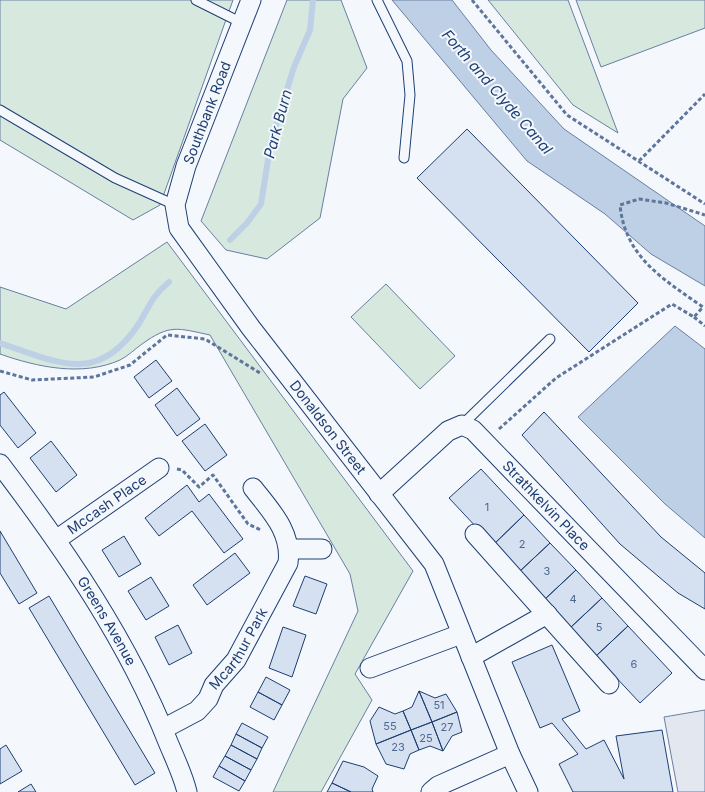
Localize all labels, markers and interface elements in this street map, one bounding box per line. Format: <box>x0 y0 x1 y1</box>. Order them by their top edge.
water label: Forth and Clyde Canal <box>438 25 557 158</box>
street label: Southbank Road <box>179 59 234 167</box>
water label: Park Burn <box>259 87 296 160</box>
street label: Donaldson Street <box>287 377 370 478</box>
street label: Strathkelvin Place <box>499 457 594 554</box>
street label: Mccash Place <box>64 471 149 538</box>
house number: 1 <box>485 500 489 514</box>
house number: 2 <box>519 537 525 551</box>
house number: 3 <box>544 564 551 578</box>
street label: Greens Avenue <box>74 573 140 668</box>
house number: 4 <box>569 592 577 606</box>
street label: Mcarthur Park <box>205 604 271 693</box>
house number: 5 <box>596 620 603 634</box>
house number: 6 <box>631 657 638 671</box>
house number: 51 <box>433 698 445 712</box>
house number: 55 <box>383 719 397 733</box>
house number: 27 <box>441 720 453 734</box>
house number: 25 <box>419 731 433 745</box>
house number: 23 <box>391 740 405 754</box>

